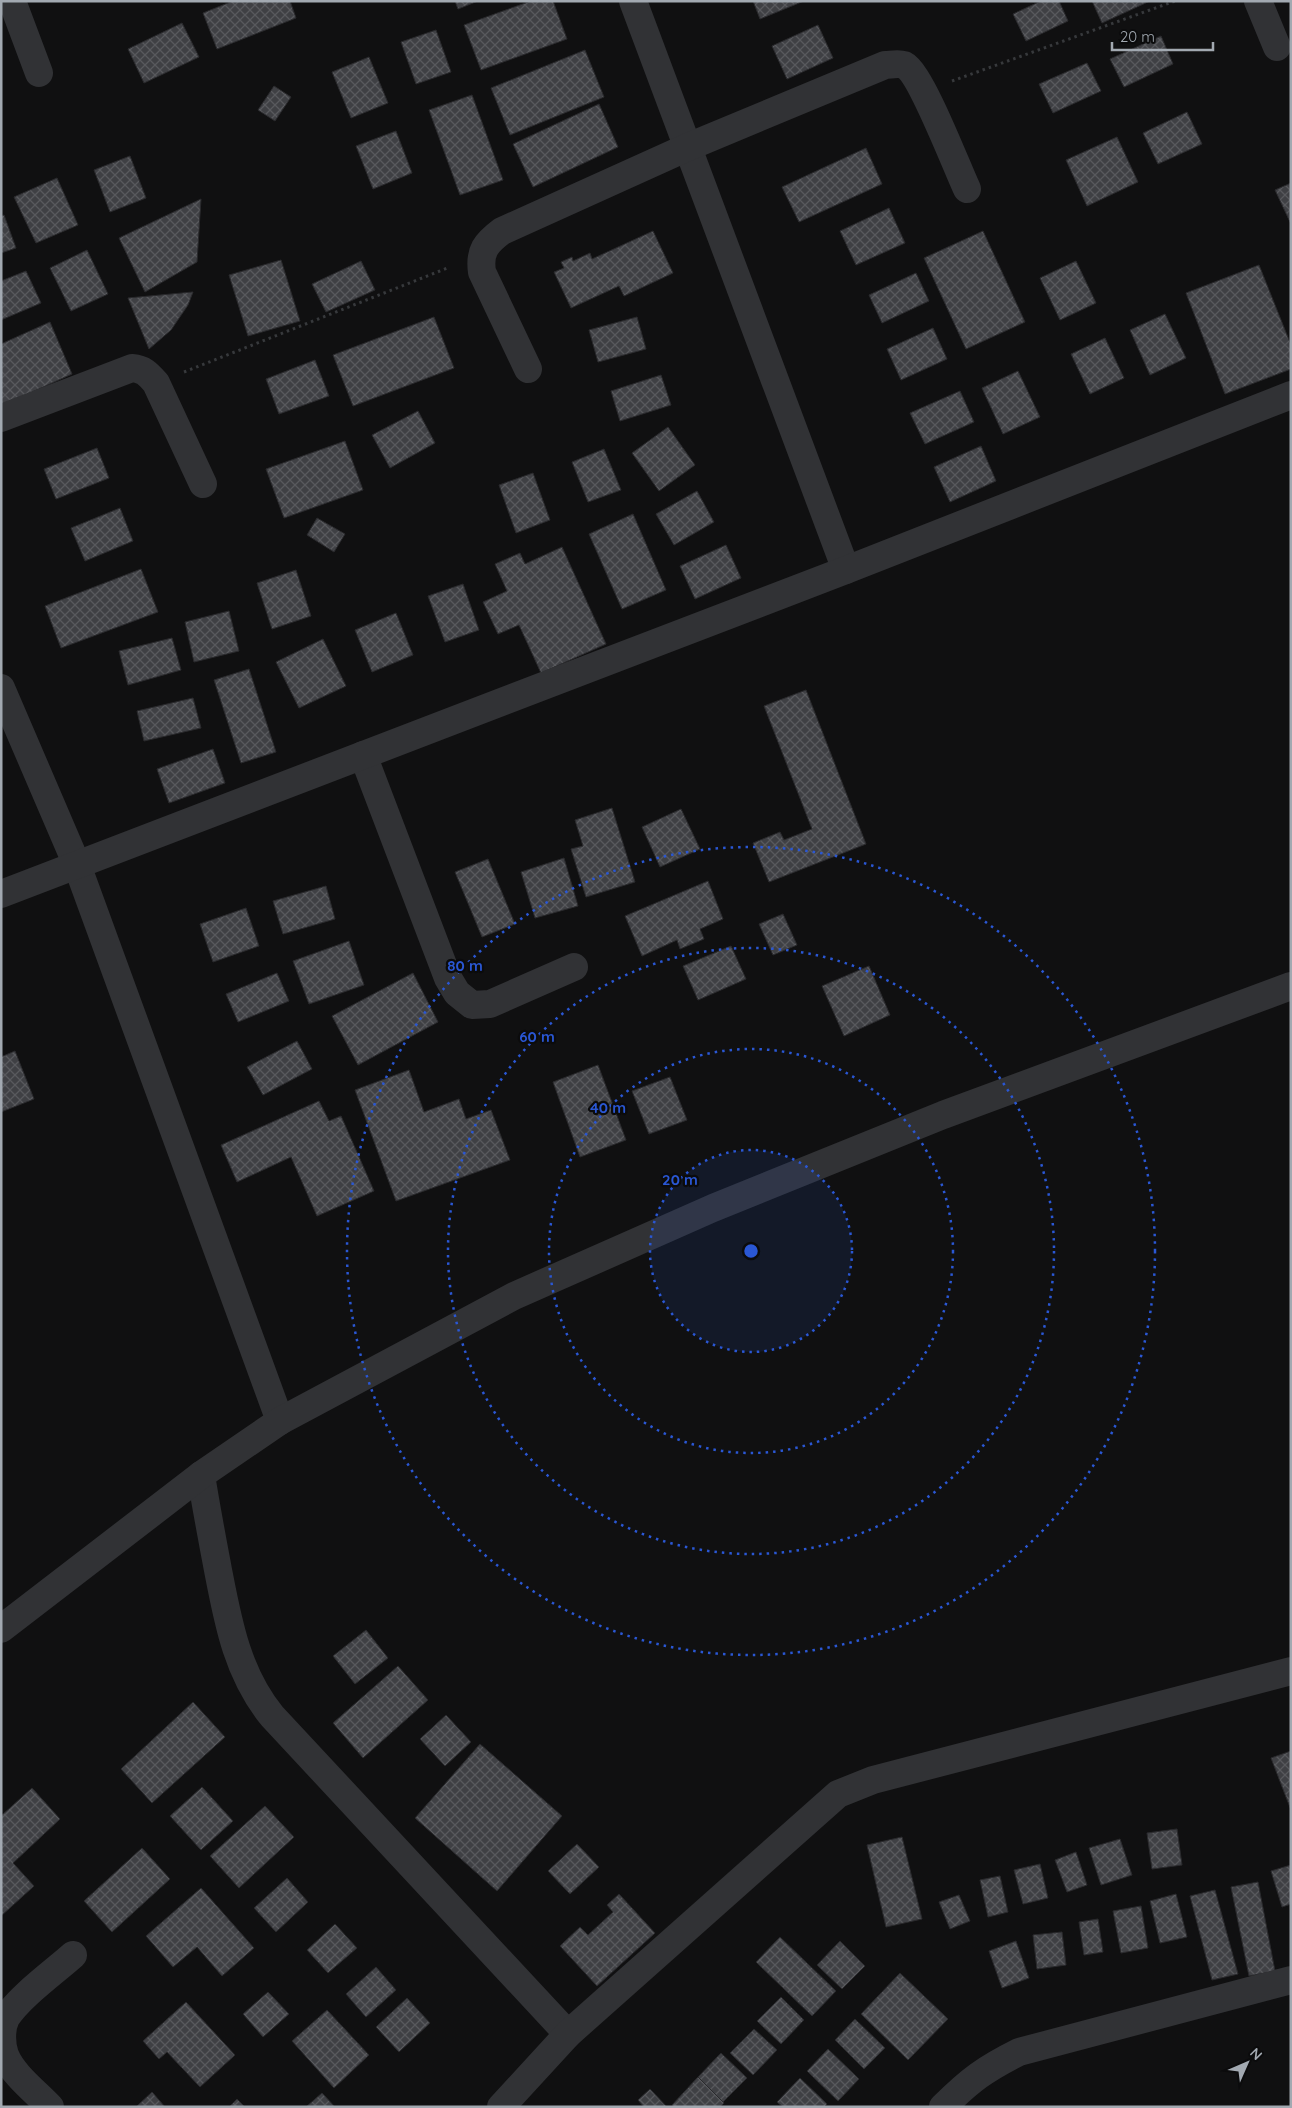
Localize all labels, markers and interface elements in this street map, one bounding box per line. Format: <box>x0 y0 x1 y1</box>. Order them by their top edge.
scale bar <box>1112 20 1213 52</box>
text: 20 m <box>1120 27 1155 46</box>
text: 80 m <box>447 956 483 975</box>
text: 60 m <box>519 1027 555 1046</box>
text: 40 m <box>590 1098 626 1117</box>
text: 20 m <box>662 1170 698 1189</box>
centre of rings <box>742 1242 760 1260</box>
north arrow <box>1222 2038 1272 2088</box>
text: N <box>1246 2044 1266 2064</box>

